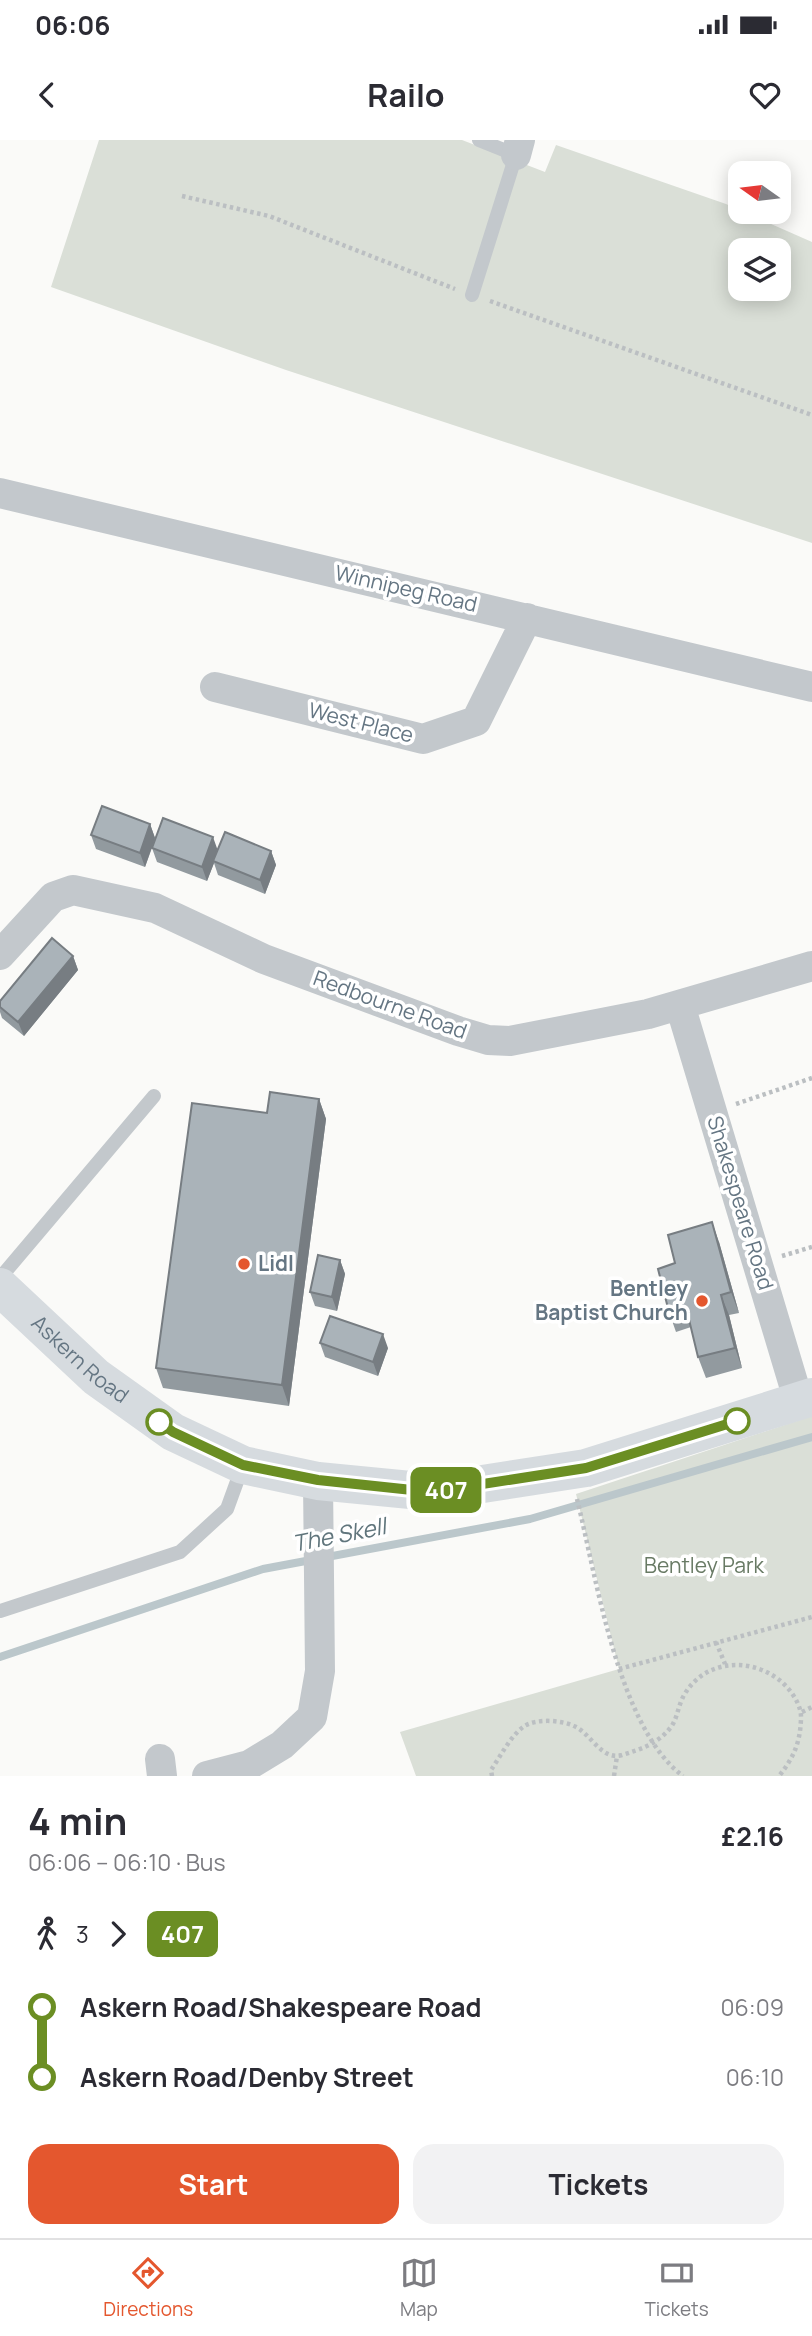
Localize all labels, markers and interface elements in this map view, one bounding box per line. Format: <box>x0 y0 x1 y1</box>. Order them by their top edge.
text: 06:06 <box>35 7 110 43</box>
text: Railo <box>367 73 445 117</box>
icon: back <box>28 76 66 114</box>
icon: heart <box>746 76 784 114</box>
north arrow <box>728 161 791 224</box>
map controls <box>728 161 791 301</box>
button: layers <box>728 238 791 301</box>
street label: Winnipeg Road <box>332 558 480 618</box>
street label: West Place <box>306 695 417 749</box>
street label: Redbourne Road <box>310 963 471 1045</box>
street label: Shakespeare Road <box>701 1112 781 1293</box>
place label: Lidl <box>258 1249 294 1277</box>
marker: Lidl <box>236 1256 252 1272</box>
place label: Bentley Baptist Church <box>535 1274 688 1326</box>
marker: Bentley Baptist Church <box>694 1293 710 1309</box>
street label: Askern Road <box>26 1309 135 1409</box>
unlabelled marker <box>724 1408 750 1434</box>
unlabelled marker <box>146 1409 172 1435</box>
line badge: 407 <box>406 1467 486 1513</box>
text: 407 <box>424 1473 468 1506</box>
water label: The Skell <box>289 1509 391 1559</box>
park label: Bentley Park <box>644 1551 764 1579</box>
text: 4 min <box>28 1794 127 1846</box>
text: £2.16 <box>721 1818 784 1854</box>
text: 06:06 – 06:10 · Bus <box>28 1846 226 1878</box>
icon: walk <box>28 1915 66 1953</box>
icon: forward <box>99 1915 137 1953</box>
text: 407 <box>161 1917 204 1950</box>
text: 3 <box>76 1918 89 1950</box>
text: Askern Road/Shakespeare Road <box>80 1989 482 2025</box>
text: 06:09 <box>721 1991 784 2023</box>
text: Askern Road/Denby Street <box>80 2059 414 2095</box>
text: 06:10 <box>726 2061 784 2093</box>
button: Start <box>28 2144 399 2224</box>
button: Tickets <box>413 2144 784 2224</box>
tab: Directions <box>103 2254 193 2322</box>
tab: Map <box>400 2254 438 2322</box>
tab: Tickets <box>644 2254 709 2322</box>

